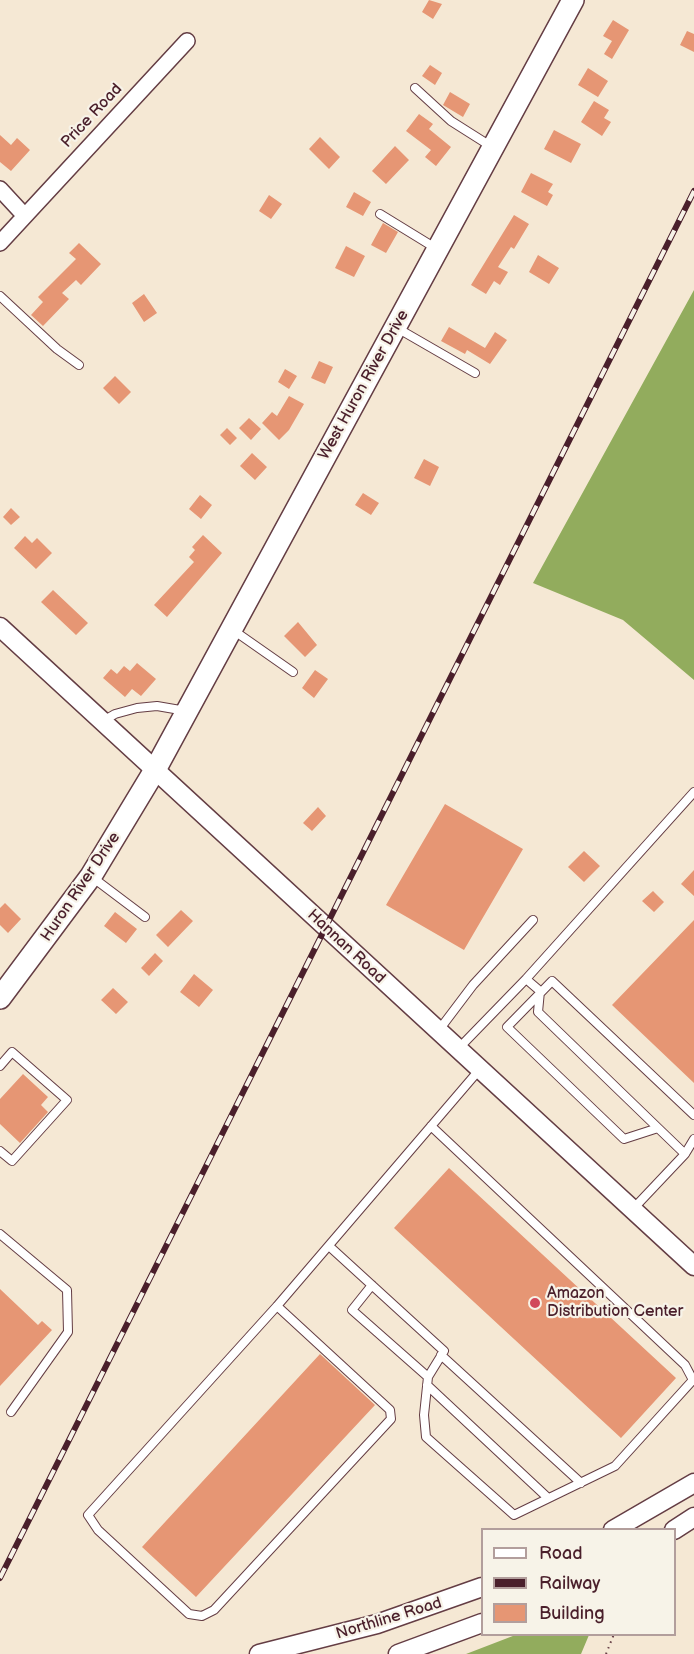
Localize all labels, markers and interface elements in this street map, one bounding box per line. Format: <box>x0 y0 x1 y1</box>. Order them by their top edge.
street label: Price Road <box>57 80 127 152</box>
street label: West Huron River Drive <box>315 307 413 463</box>
street label: Huron River Drive <box>37 829 125 945</box>
street label: Hannan Road <box>303 906 389 988</box>
place label: Amazon Distribution Center <box>547 1284 683 1322</box>
marker: Amazon Distribution Center <box>528 1296 542 1310</box>
legend <box>481 1528 676 1636</box>
text: Road <box>539 1543 583 1564</box>
text: Railway <box>539 1573 601 1594</box>
street label: Northline Road <box>334 1594 444 1644</box>
text: Building <box>539 1603 605 1624</box>

